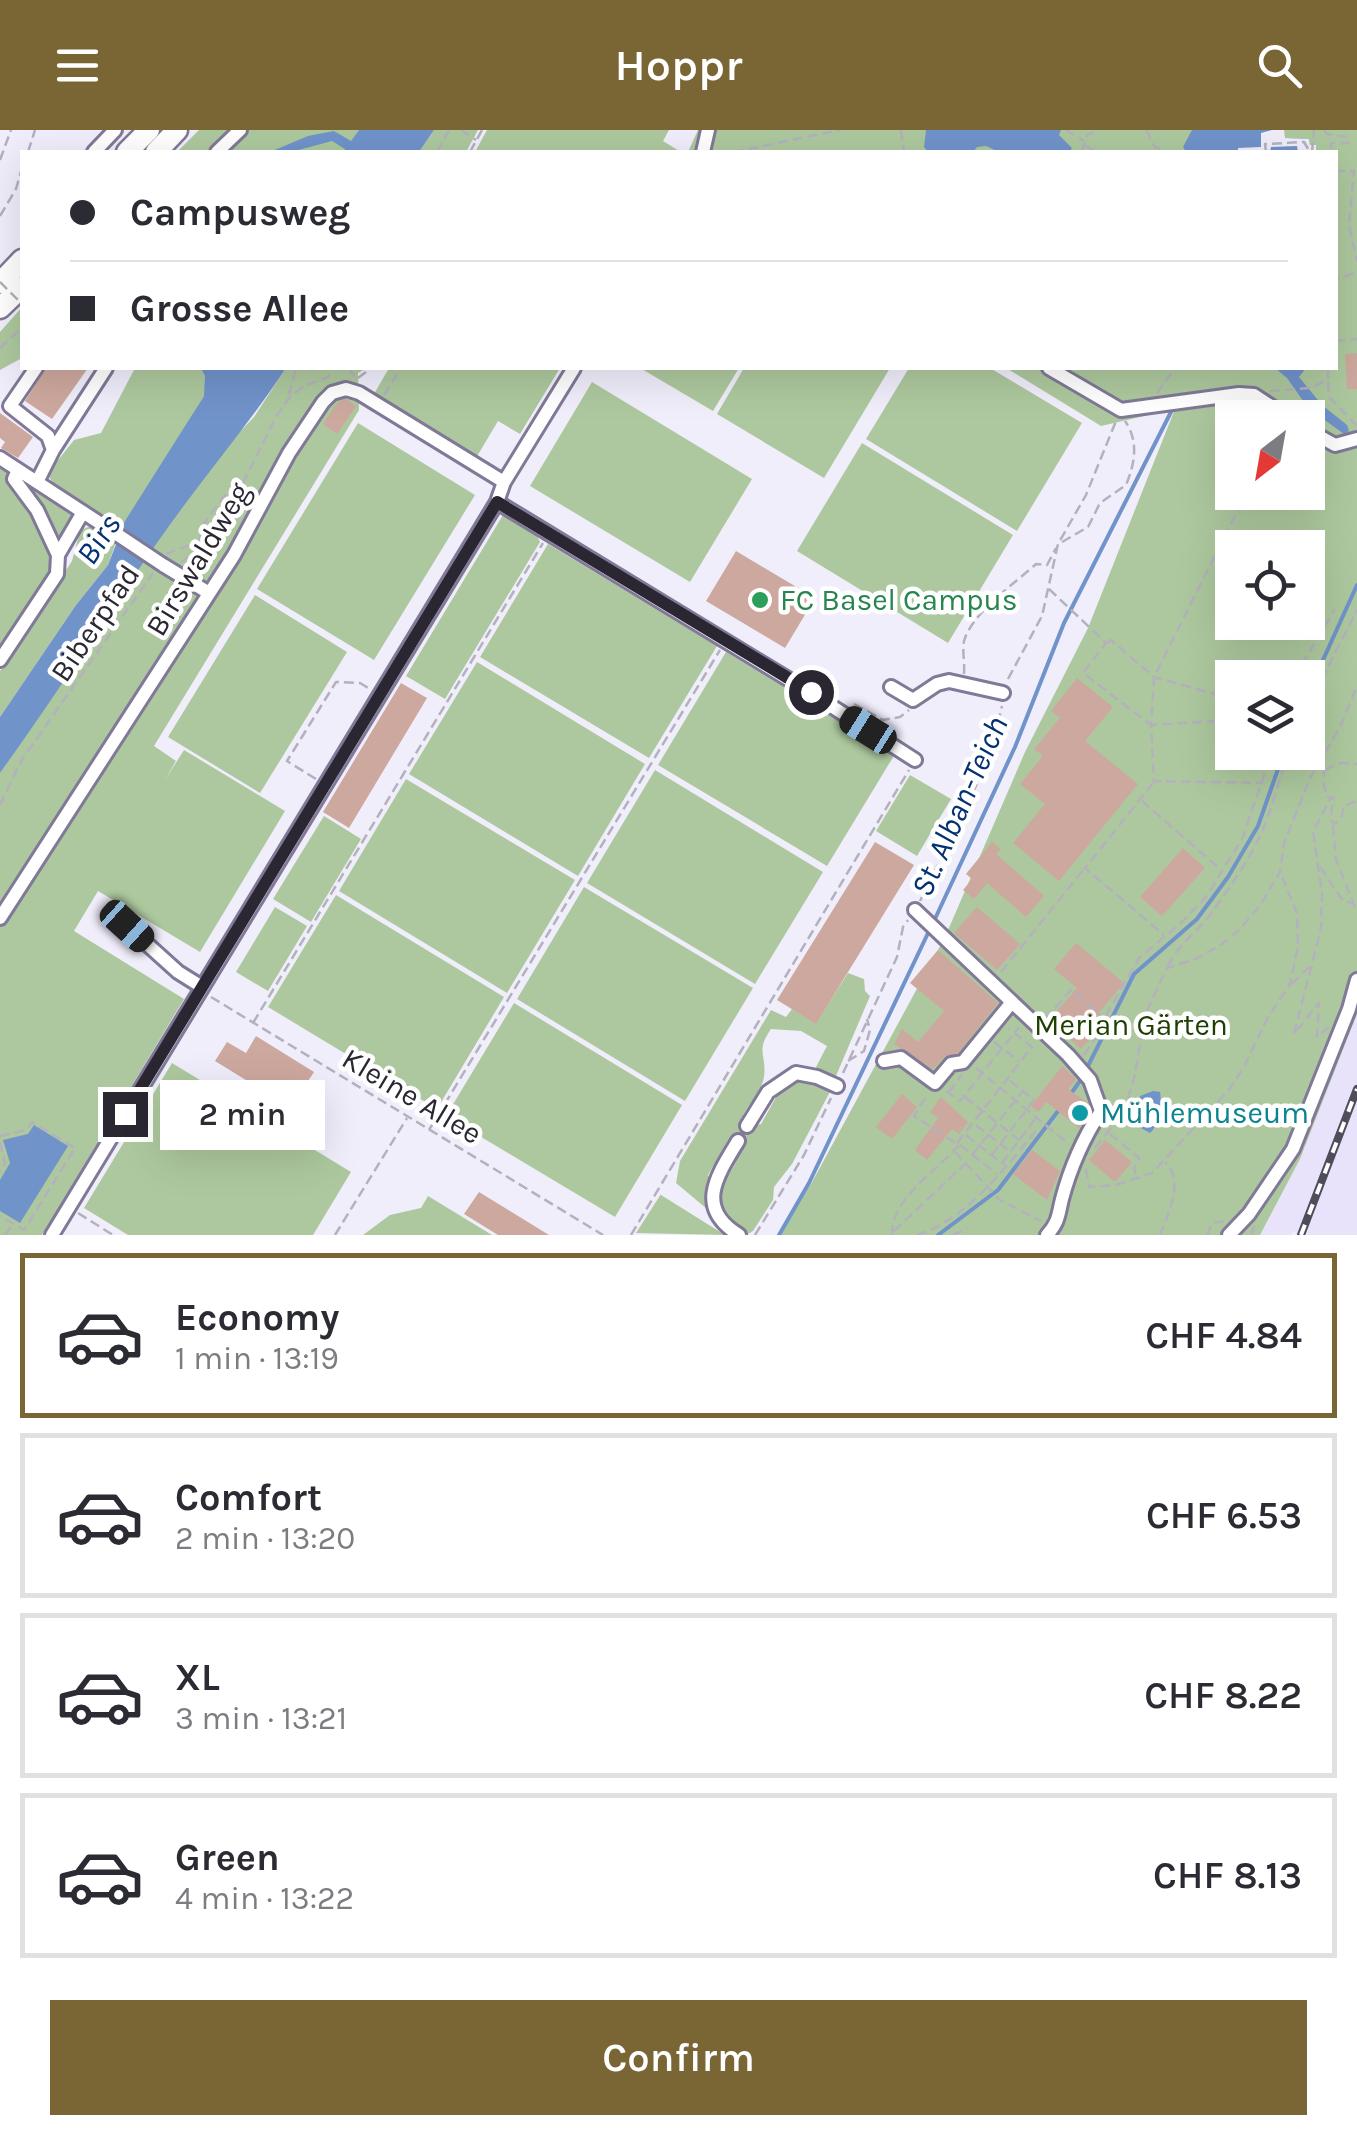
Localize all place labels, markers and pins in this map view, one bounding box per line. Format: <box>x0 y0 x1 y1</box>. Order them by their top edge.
place label: FC Basel Campus <box>780 582 1018 618</box>
marker: FC Basel Campus <box>749 589 771 611</box>
place label: Mühlemuseum <box>1100 1095 1309 1131</box>
marker: Mühlemuseum <box>1069 1102 1091 1124</box>

